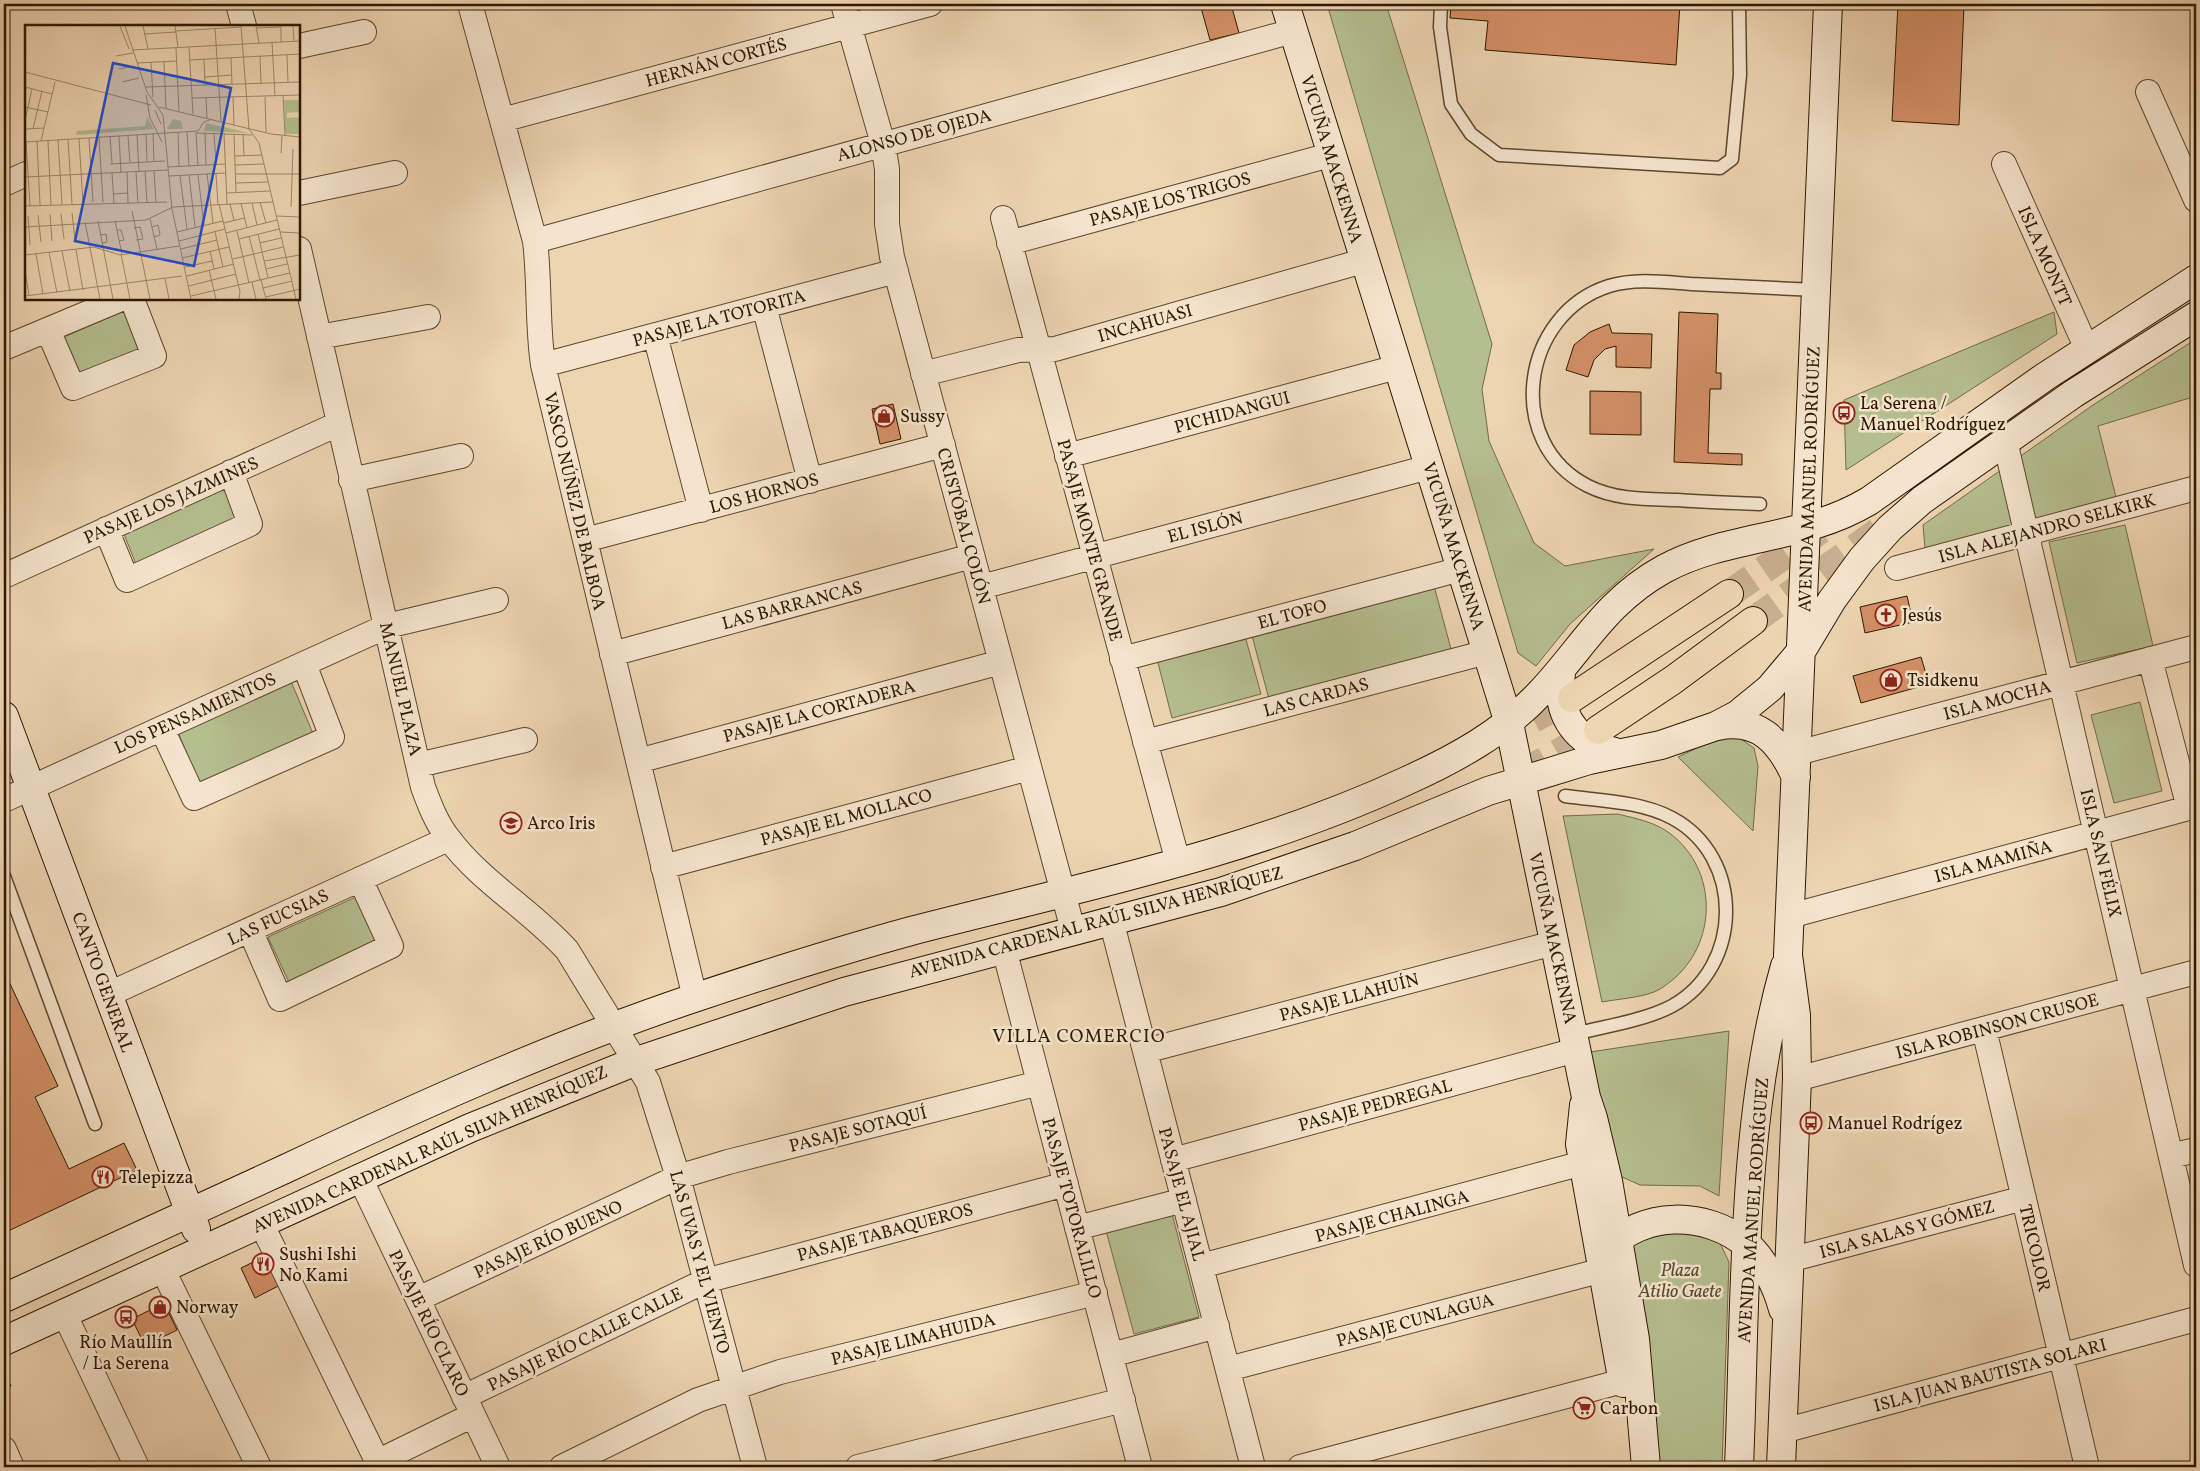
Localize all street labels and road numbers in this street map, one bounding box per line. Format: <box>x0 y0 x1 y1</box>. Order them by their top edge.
street label: HERNÁN CORTÉS <box>643 33 790 94</box>
street label: VICUÑA MACKENNA <box>1293 72 1368 247</box>
street label: ALONSO DE OJEDA <box>834 104 995 169</box>
street label: PASAJE LOS TRIGOS <box>1087 167 1254 234</box>
street label: ISLA MONTT <box>2010 203 2077 311</box>
street label: PASAJE LA TOTORITA <box>630 284 809 355</box>
street label: INCAHUASI <box>1095 299 1196 350</box>
street label: AVENIDA MANUEL RODRÍGUEZ <box>1793 346 1828 612</box>
street label: PICHIDANGUI <box>1172 386 1293 441</box>
street label: VASCO NÚÑEZ DE BALBOA <box>536 390 611 613</box>
street label: PASAJE MONTE GRANDE <box>1050 437 1128 644</box>
street label: CRISTÓBAL COLÓN <box>930 445 996 608</box>
street label: PASAJE LOS JAZMINES <box>80 451 263 551</box>
street label: VICUÑA MACKENNA <box>1415 459 1490 634</box>
street label: LOS HORNOS <box>707 468 822 521</box>
street label: ISLA ALEJANDRO SELKIRK <box>1936 488 2159 571</box>
street label: EL ISLÓN <box>1165 506 1246 551</box>
street label: LAS BARRANCAS <box>719 576 865 637</box>
street label: EL TOFO <box>1255 594 1330 637</box>
street label: MANUEL PLAZA <box>372 620 427 759</box>
street label: LOS PENSAMIENTOS <box>111 667 281 761</box>
street label: LAS CARDAS <box>1261 672 1372 725</box>
street label: PASAJE LA CORTADERA <box>721 675 919 750</box>
street label: ISLA MOCHA <box>1941 675 2054 728</box>
street label: PASAJE EL MOLLACO <box>758 784 935 853</box>
street label: ISLA SAN FÉLIX <box>2073 786 2127 920</box>
street label: ISLA MAMIÑA <box>1932 835 2055 890</box>
street label: VICUÑA MACKENNA <box>1521 850 1582 1027</box>
street label: AVENIDA CARDENAL RAÚL SILVA HENRÍQUEZ <box>906 861 1286 986</box>
street label: LAS FUCSIAS <box>224 884 333 953</box>
street label: CANTO GENERAL <box>65 909 139 1056</box>
street label: PASAJE LLAHUÍN <box>1277 968 1422 1029</box>
street label: ISLA ROBINSON CRUSOE <box>1893 988 2102 1067</box>
street label: AVENIDA CARDENAL RAÚL SILVA HENRÍQUEZ <box>249 1060 612 1240</box>
street label: PASAJE PEDREGAL <box>1296 1074 1455 1139</box>
street label: AVENIDA MANUEL RODRÍGUEZ <box>1733 1076 1776 1344</box>
street label: PASAJE SOTAQUÍ <box>787 1101 930 1160</box>
street label: PASAJE TOTORALILLO <box>1034 1115 1107 1302</box>
street label: PASAJE EL AJIAL <box>1151 1125 1210 1264</box>
street label: LAS UVAS Y EL VIENTO <box>662 1168 735 1357</box>
street label: PASAJE CHALINGA <box>1313 1185 1472 1250</box>
street label: PASAJE RÍO BUENO <box>470 1195 627 1286</box>
street label: ISLA SALAS Y GÓMEZ <box>1817 1195 1998 1266</box>
street label: PASAJE TABAQUEROS <box>795 1198 976 1269</box>
street label: TRICOLOR <box>2011 1202 2056 1294</box>
street label: PASAJE RÍO CLARO <box>381 1246 474 1401</box>
street label: PASAJE RÍO CALLE CALLE <box>484 1282 688 1399</box>
street label: PASAJE CUNLAGUA <box>1334 1288 1497 1354</box>
street label: PASAJE LIMAHUIDA <box>829 1308 998 1373</box>
street label: ISLA JUAN BAUTISTA SOLARI <box>1871 1333 2110 1420</box>

